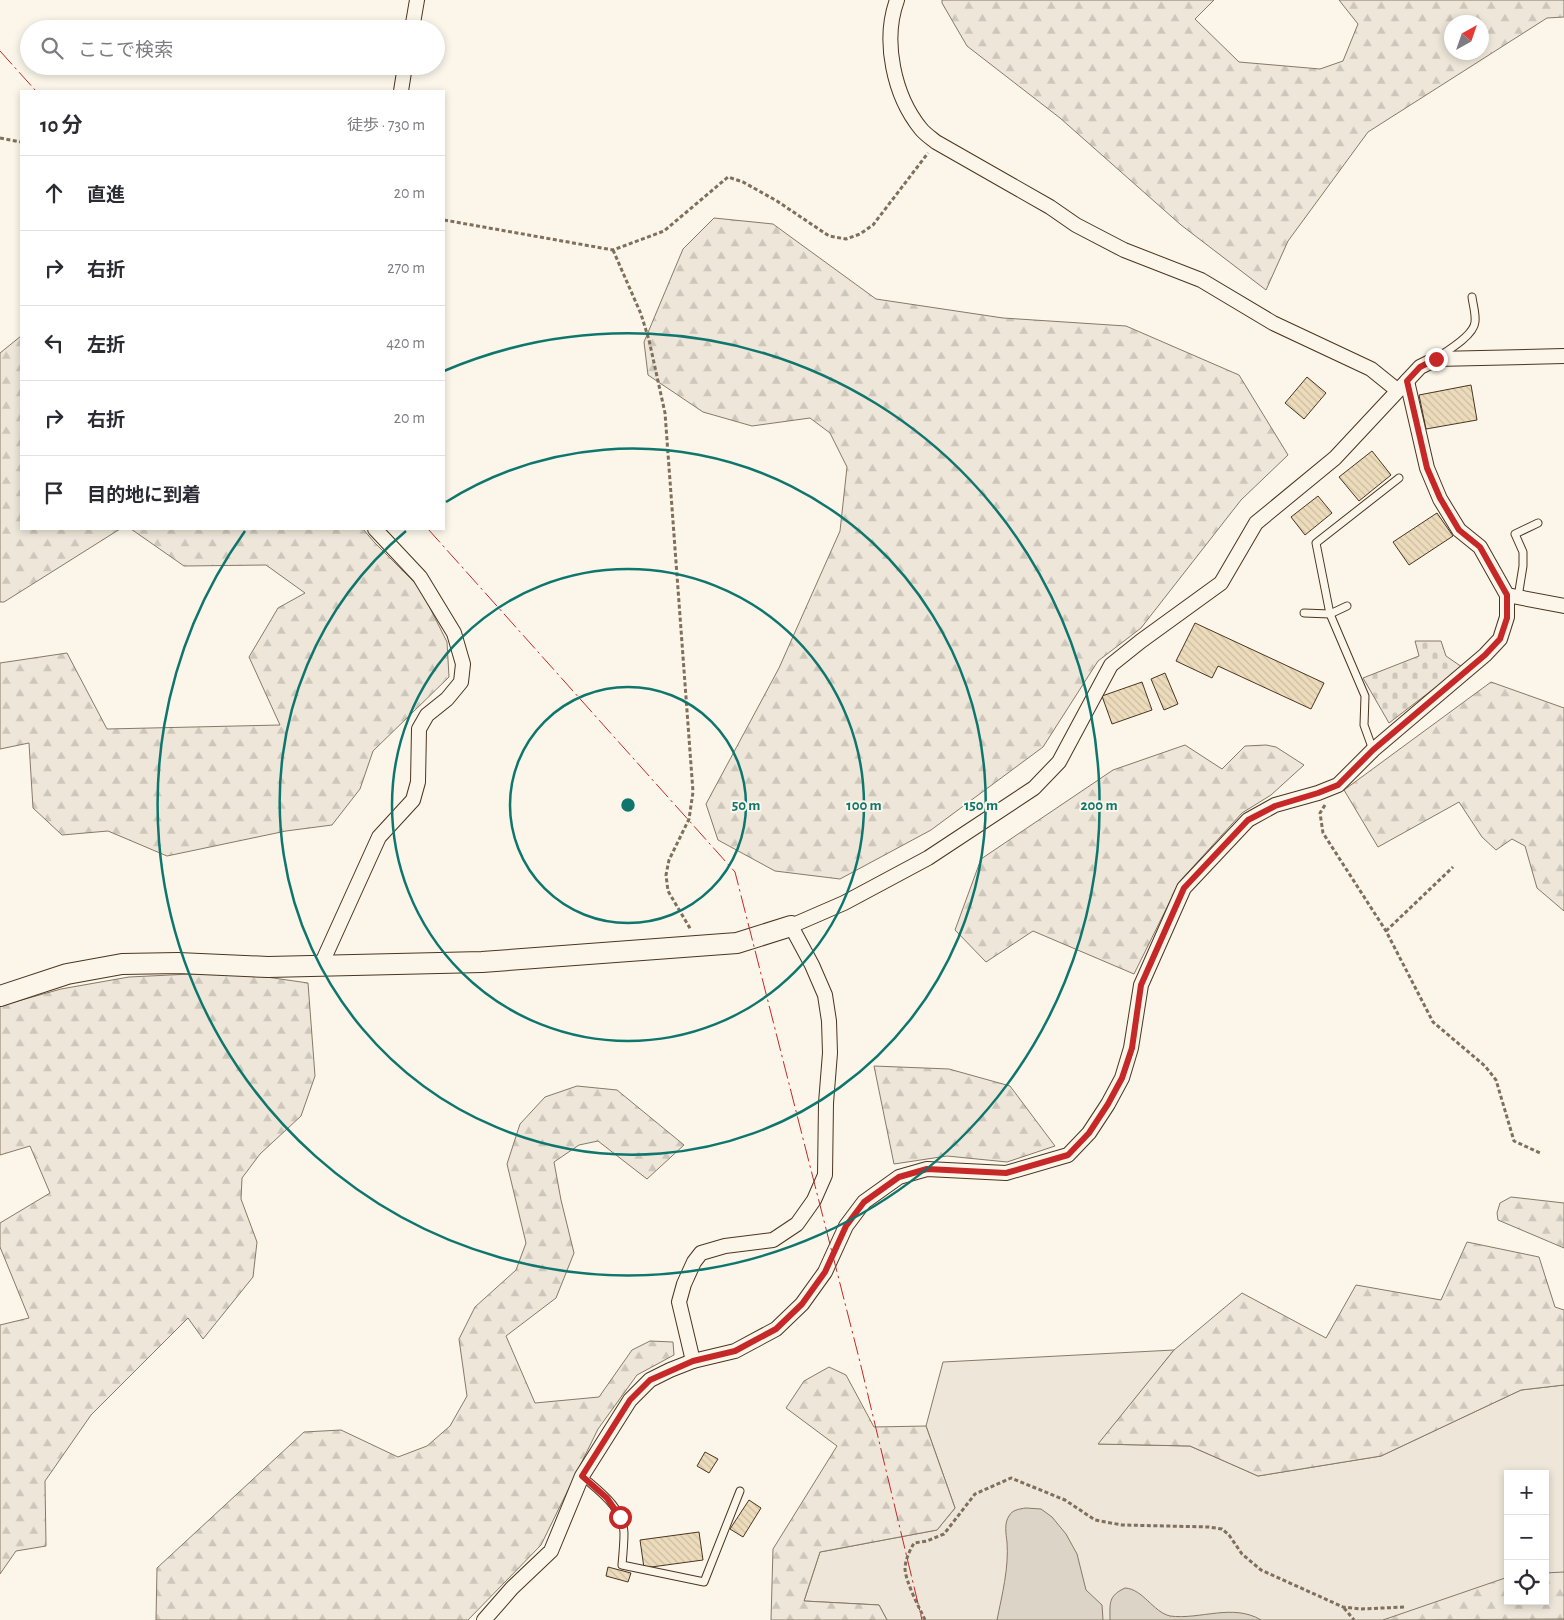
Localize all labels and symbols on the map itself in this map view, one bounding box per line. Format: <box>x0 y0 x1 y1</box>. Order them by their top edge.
north arrow <box>1444 15 1489 60</box>
route end <box>1425 348 1448 371</box>
centre of rings <box>619 796 637 814</box>
text: 50 m <box>732 798 760 813</box>
text: 100 m <box>846 798 882 813</box>
text: 150 m <box>964 798 998 813</box>
text: 200 m <box>1080 798 1118 813</box>
route start <box>609 1506 632 1529</box>

